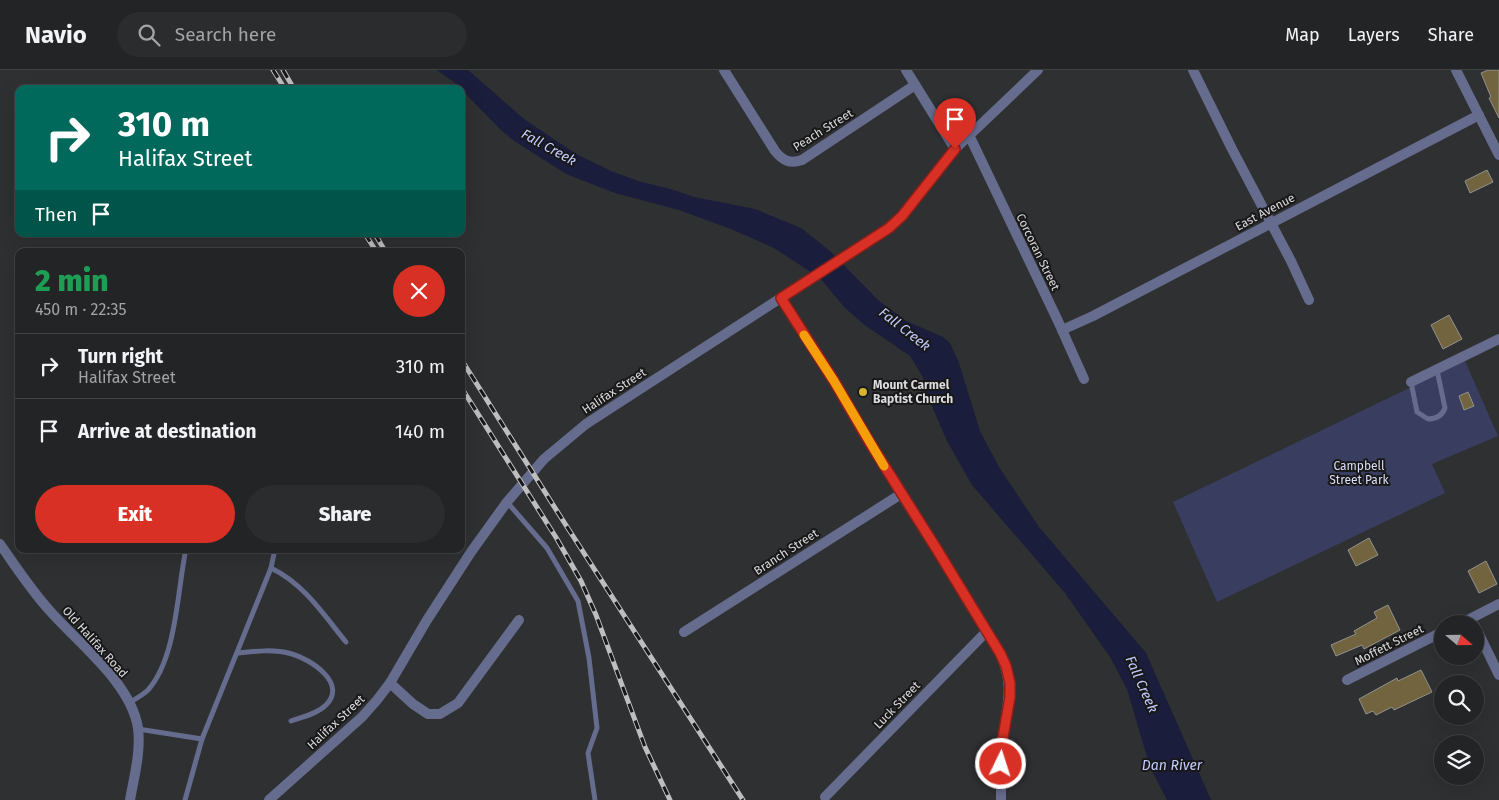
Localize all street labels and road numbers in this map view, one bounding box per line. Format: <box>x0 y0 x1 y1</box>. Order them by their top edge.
street label: Peach Street <box>790 106 856 154</box>
street label: East Avenue <box>1233 190 1297 234</box>
street label: Corcoran Street <box>1013 211 1063 293</box>
street label: Halifax Street <box>579 365 649 417</box>
street label: Branch Street <box>751 526 821 578</box>
street label: Old Halifax Road <box>60 604 130 680</box>
street label: Moffett Street <box>1352 621 1426 668</box>
street label: Luck Street <box>871 678 923 732</box>
street label: Halifax Street <box>304 691 368 752</box>

